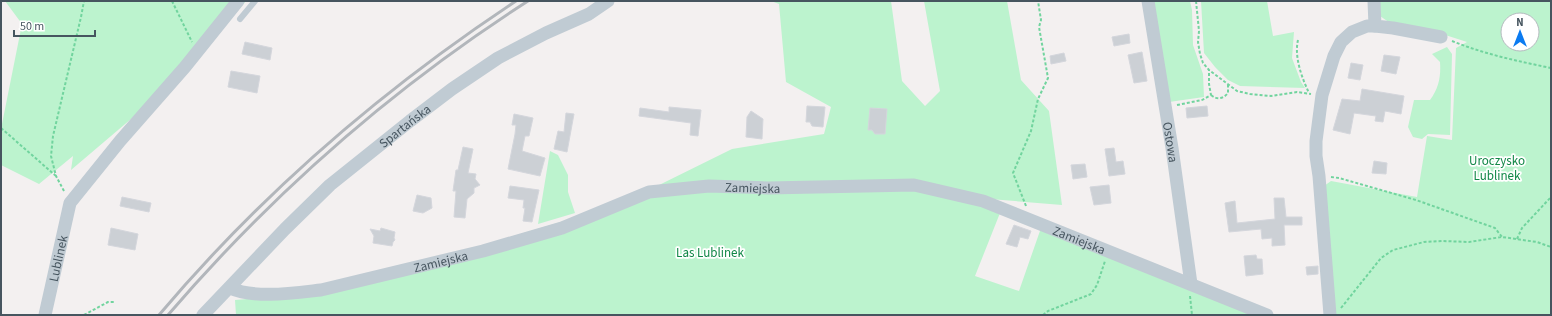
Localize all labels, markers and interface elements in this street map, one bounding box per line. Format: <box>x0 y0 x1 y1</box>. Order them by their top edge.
scale bar <box>14 12 95 38</box>
north arrow <box>1500 12 1540 52</box>
text: N <box>1516 15 1524 30</box>
text: 50 m <box>20 18 44 35</box>
street label: Spartańska <box>375 100 435 152</box>
street label: Ostowa <box>1158 121 1182 164</box>
park label: Uroczysko Lublinek <box>1469 152 1525 185</box>
street label: Zamiejska <box>725 179 781 198</box>
street label: Zamiejska <box>1050 222 1108 259</box>
street label: Lublinek <box>45 233 73 284</box>
park label: Las Lublinek <box>676 244 745 262</box>
street label: Zamiejska <box>412 247 470 277</box>

